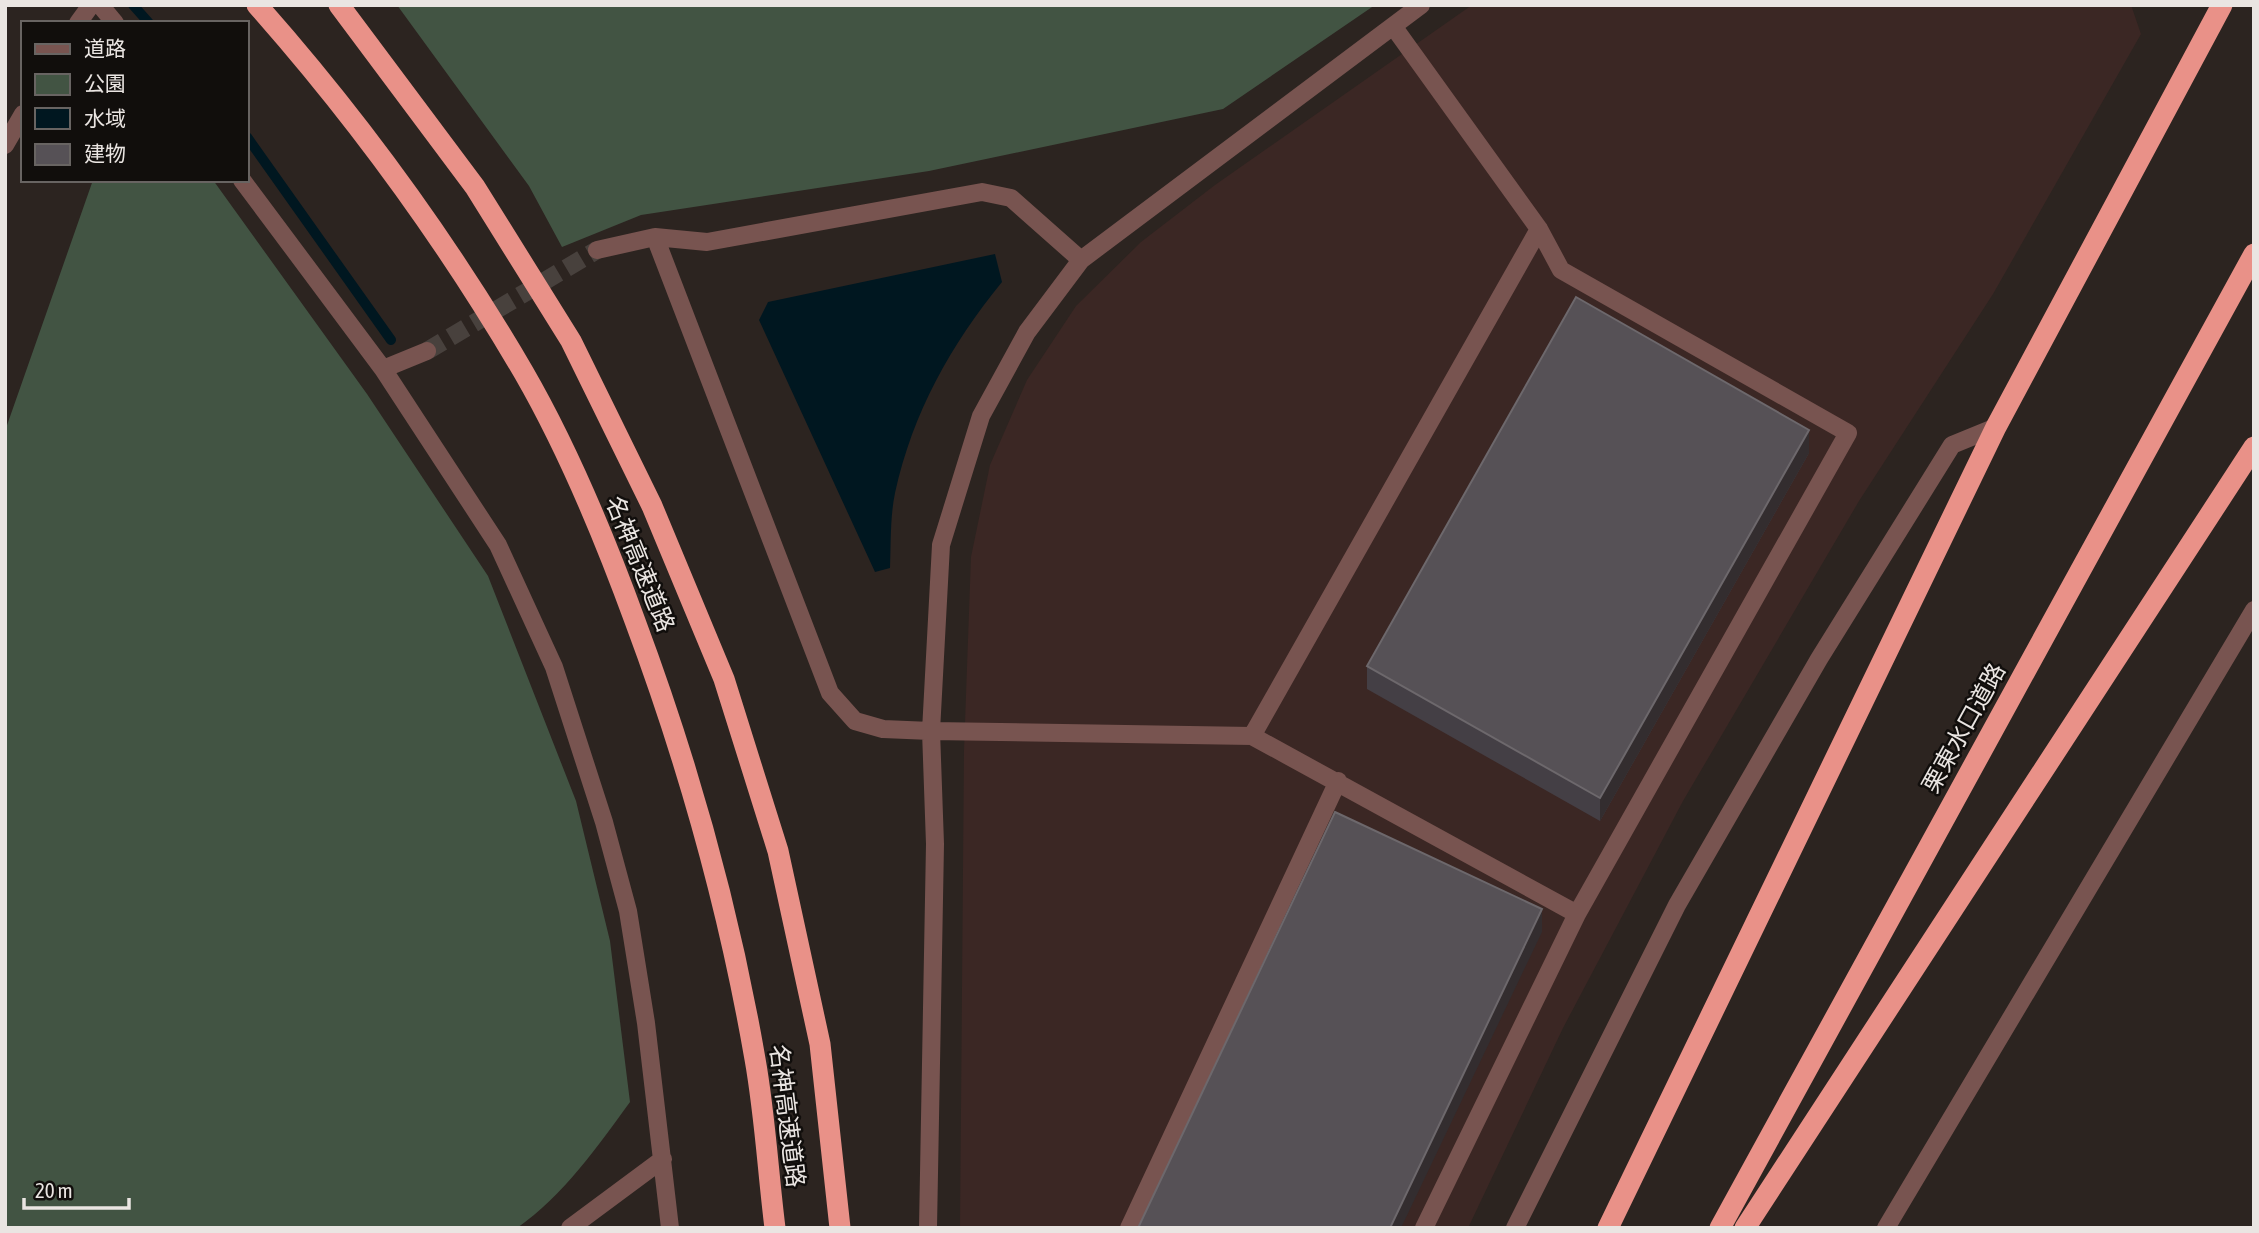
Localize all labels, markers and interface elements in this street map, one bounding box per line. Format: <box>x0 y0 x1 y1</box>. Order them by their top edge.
legend <box>21 21 248 182</box>
text: 道路 <box>84 36 126 60</box>
text: 公園 <box>84 71 126 95</box>
text: 水域 <box>84 106 126 130</box>
text: 建物 <box>84 141 126 165</box>
street label: 名神高速道路 <box>601 492 680 636</box>
street label: 栗東水口道路 <box>1917 658 2010 797</box>
street label: 名神高速道路 <box>765 1043 810 1189</box>
scale bar <box>24 1166 130 1210</box>
text: 20 m <box>35 1178 73 1202</box>

